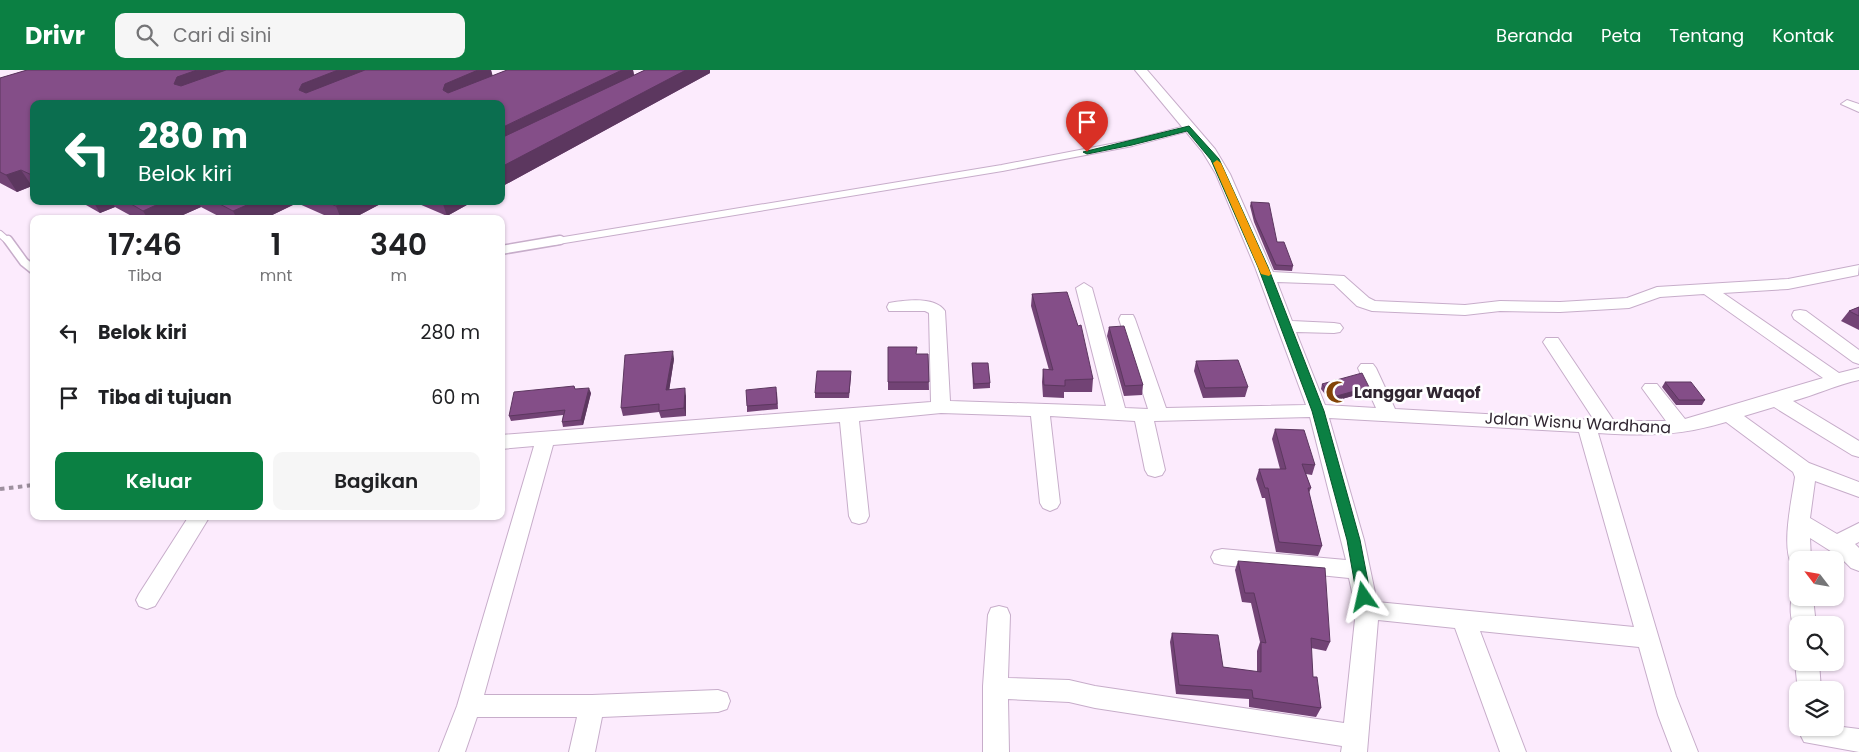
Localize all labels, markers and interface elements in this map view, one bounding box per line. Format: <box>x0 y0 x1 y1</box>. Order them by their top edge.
search box <box>115 13 465 58</box>
text: Drivr <box>25 19 85 52</box>
icon: search <box>133 21 161 49</box>
text: Cari di sini <box>173 22 271 49</box>
text: Beranda <box>1496 23 1573 48</box>
text: Peta <box>1601 23 1641 48</box>
text: Tentang <box>1669 23 1744 48</box>
text: Kontak <box>1772 23 1834 48</box>
pin <box>1066 101 1108 152</box>
icon: arrive <box>1073 108 1101 136</box>
text: 280 m <box>138 111 248 160</box>
icon: left <box>55 120 120 185</box>
text: Belok kiri <box>138 158 232 189</box>
text: 17:46 <box>108 223 182 266</box>
text: 1 <box>271 223 281 266</box>
text: 340 <box>370 223 427 266</box>
text: Tiba <box>128 264 162 287</box>
text: mnt <box>260 264 292 287</box>
text: m <box>390 264 407 287</box>
icon: left <box>55 319 83 347</box>
text: Belok kiri <box>98 319 187 346</box>
text: 280 m <box>421 319 480 346</box>
mosque icon: Langgar Waqof <box>1324 379 1350 405</box>
place label: Langgar Waqof <box>1354 381 1481 404</box>
icon: arrive <box>55 384 83 412</box>
text: Tiba di tujuan <box>98 384 232 411</box>
text: 60 m <box>431 384 480 411</box>
street label: Jalan Wisnu Wardhana <box>1484 407 1672 439</box>
button: Keluar <box>55 452 263 510</box>
button: Bagikan <box>273 452 480 510</box>
north arrow <box>1789 551 1844 606</box>
map controls <box>1789 551 1844 736</box>
position arrow <box>1337 570 1389 622</box>
button: search <box>1789 616 1844 671</box>
button: layers <box>1789 681 1844 736</box>

